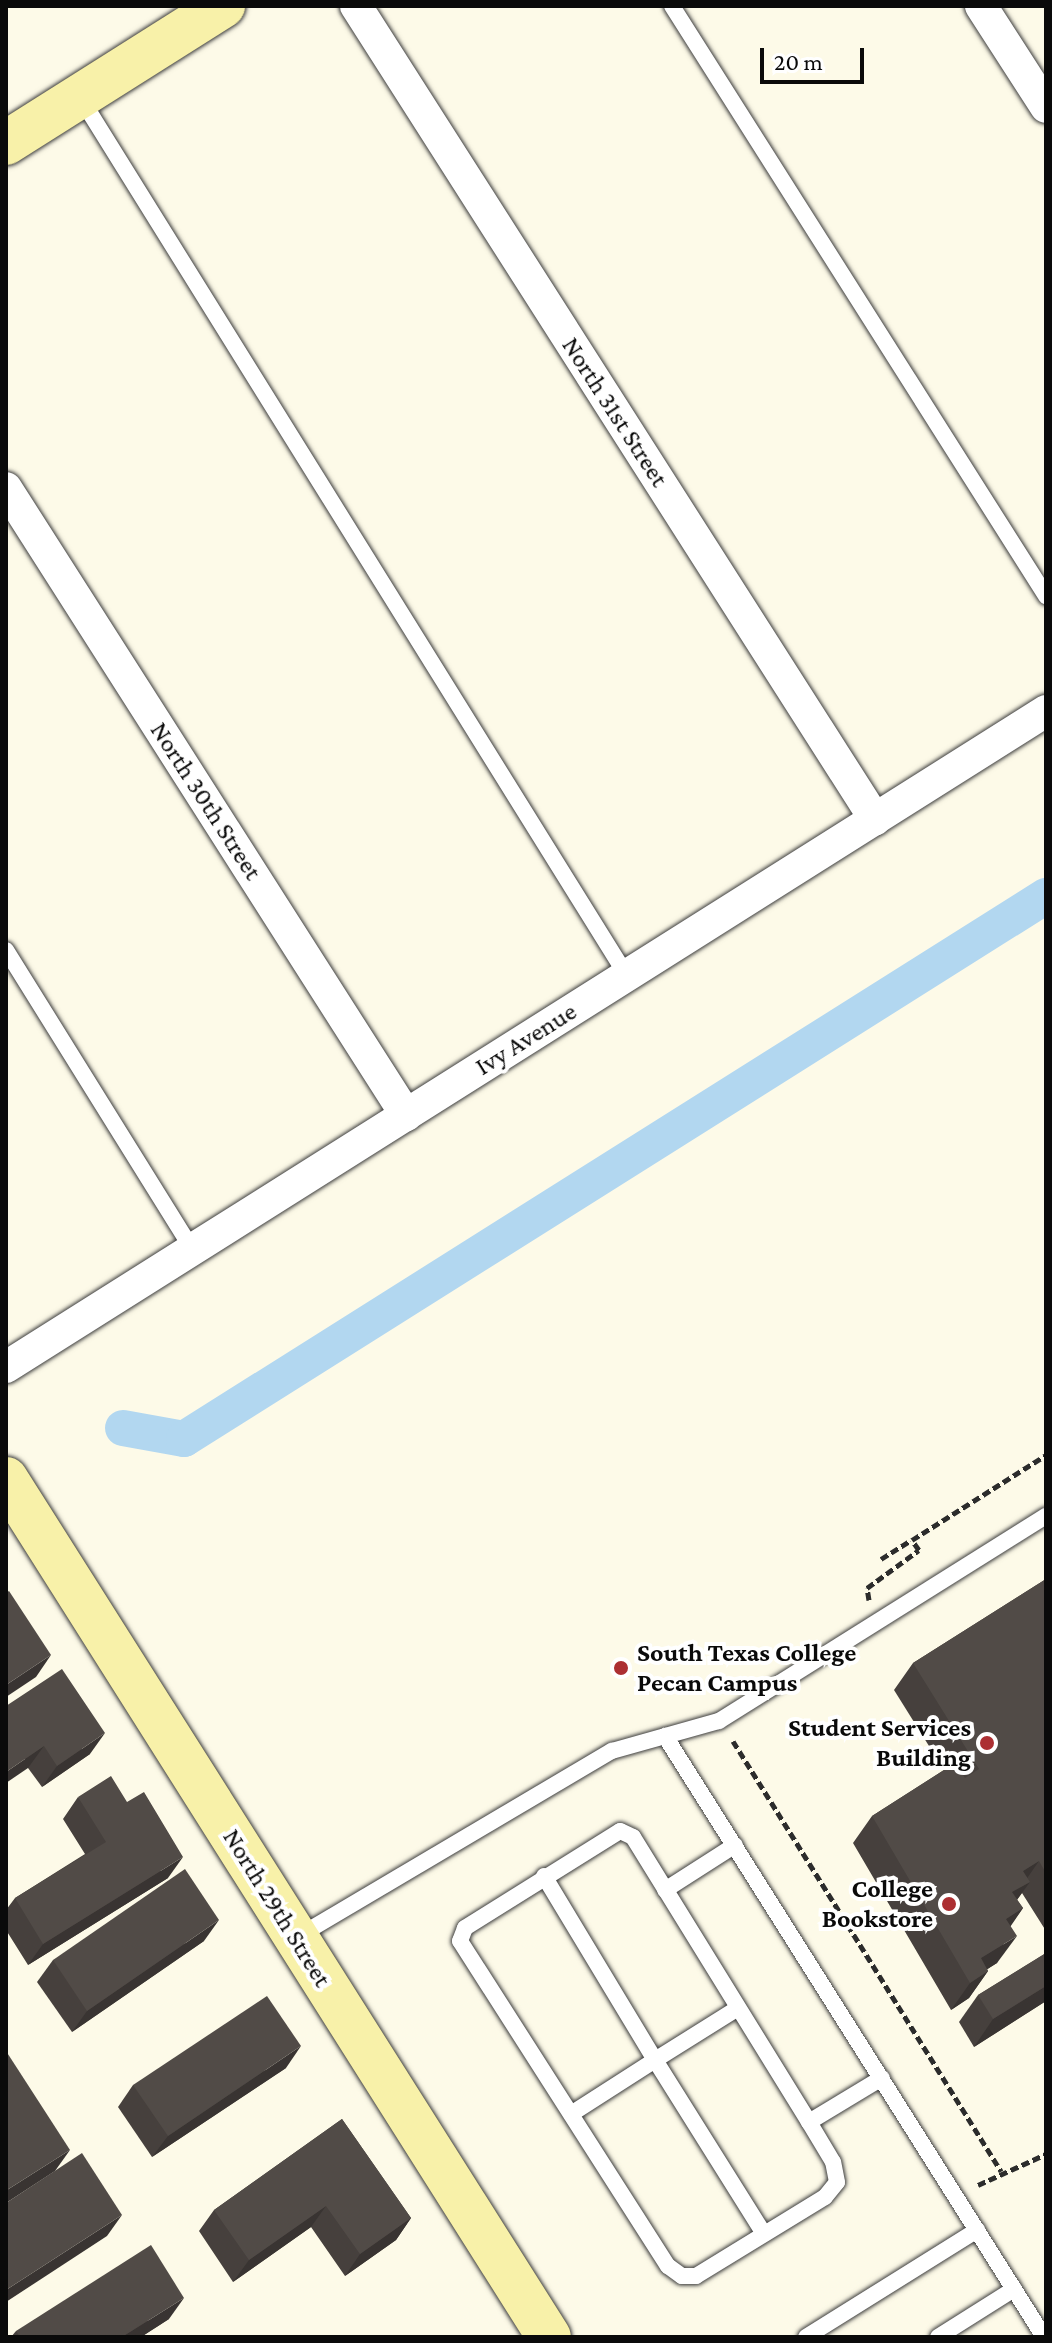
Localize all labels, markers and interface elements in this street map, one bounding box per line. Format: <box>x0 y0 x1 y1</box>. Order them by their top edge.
scale bar <box>764 32 868 82</box>
text: 20 m <box>774 48 823 75</box>
street label: North 31st Street <box>555 331 675 493</box>
street label: North 30th Street <box>143 716 269 886</box>
street label: Ivy Avenue <box>470 996 582 1082</box>
place label: South Texas College Pecan Campus <box>637 1637 856 1698</box>
marker: South Texas College Pecan Campus <box>612 1659 630 1677</box>
place label: Student Services Building <box>788 1712 971 1774</box>
marker: Student Services Building <box>978 1734 996 1752</box>
street label: North 29th Street <box>216 1823 338 1993</box>
place label: College Bookstore <box>822 1873 933 1934</box>
marker: College Bookstore <box>940 1895 958 1913</box>

